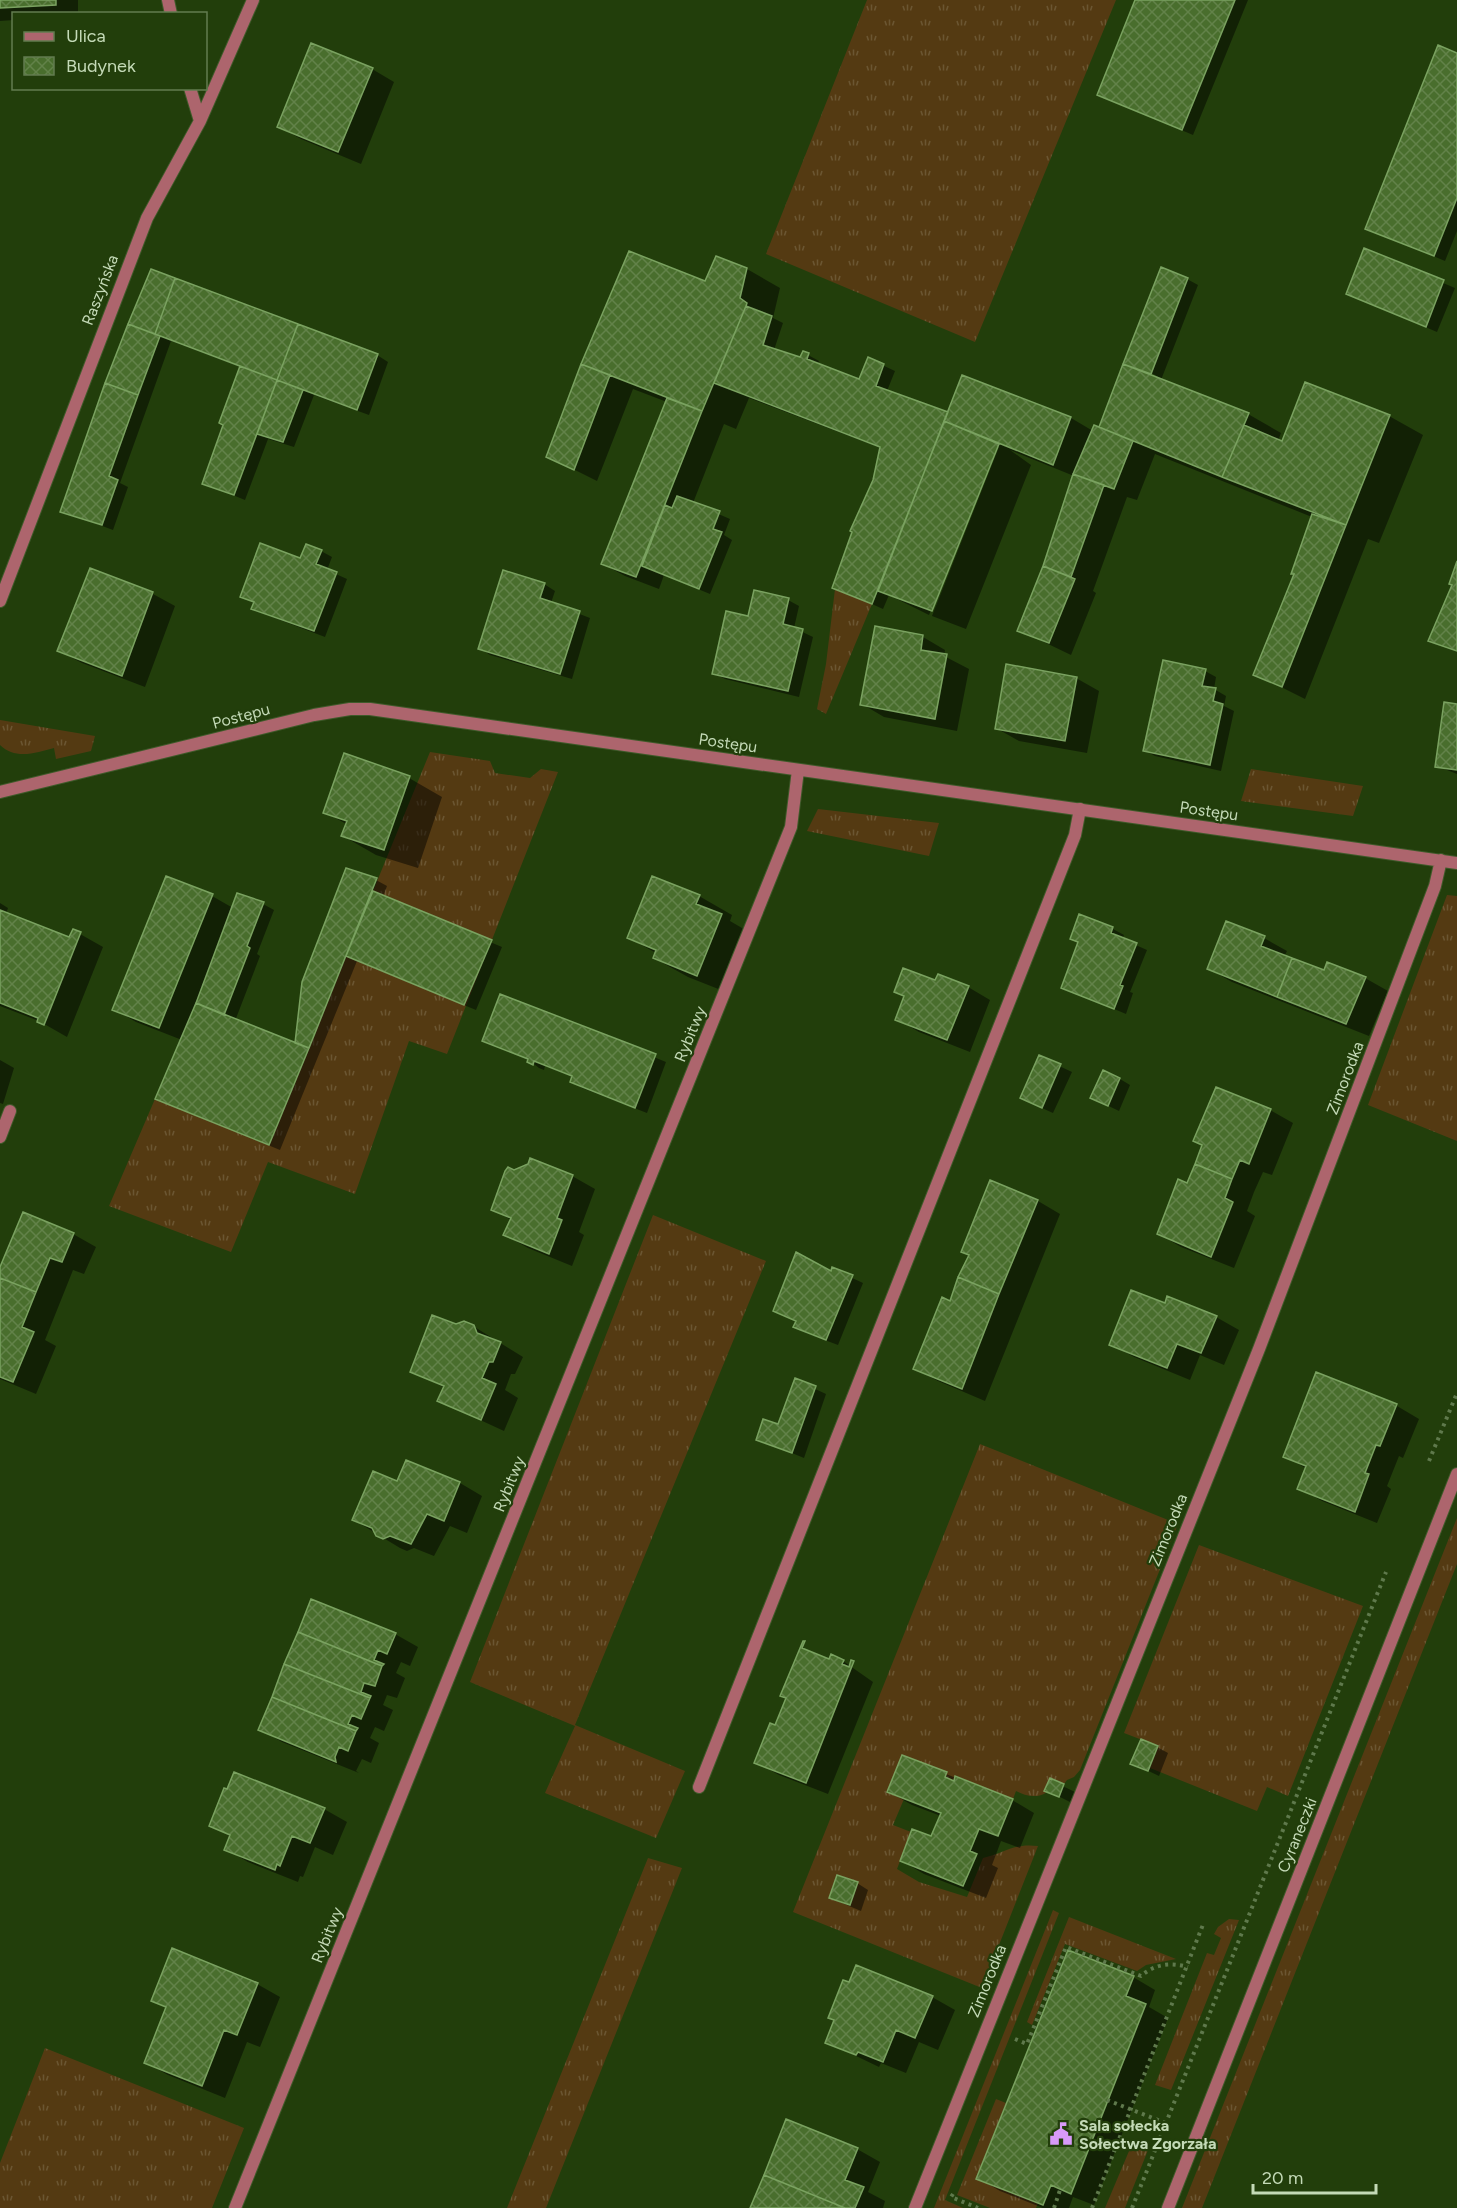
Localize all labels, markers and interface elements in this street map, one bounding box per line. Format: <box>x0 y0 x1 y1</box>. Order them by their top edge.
legend <box>12 12 207 90</box>
text: Ulica <box>66 25 106 47</box>
text: Budynek <box>66 55 136 77</box>
street label: Raszyńska <box>78 252 122 328</box>
street label: Postępu <box>210 699 272 733</box>
street label: Postępu <box>697 729 759 757</box>
street label: Postępu <box>1178 797 1240 825</box>
street label: Rybitwy <box>670 1003 710 1065</box>
street label: Zimorodka <box>1322 1039 1368 1117</box>
street label: Rybitwy <box>489 1453 529 1515</box>
street label: Zimorodka <box>1145 1491 1191 1569</box>
street label: Cyraneczki <box>1273 1795 1321 1875</box>
street label: Rybitwy <box>307 1904 347 1966</box>
street label: Zimorodka <box>964 1942 1010 2020</box>
place label: Sala sołecka Sołectwa Zgorzała <box>1079 2116 1216 2153</box>
public building icon: Sala sołecka Sołectwa Zgorzała <box>1048 2121 1074 2147</box>
scale bar <box>1253 2157 1376 2195</box>
text: 20 m <box>1262 2167 1303 2189</box>

